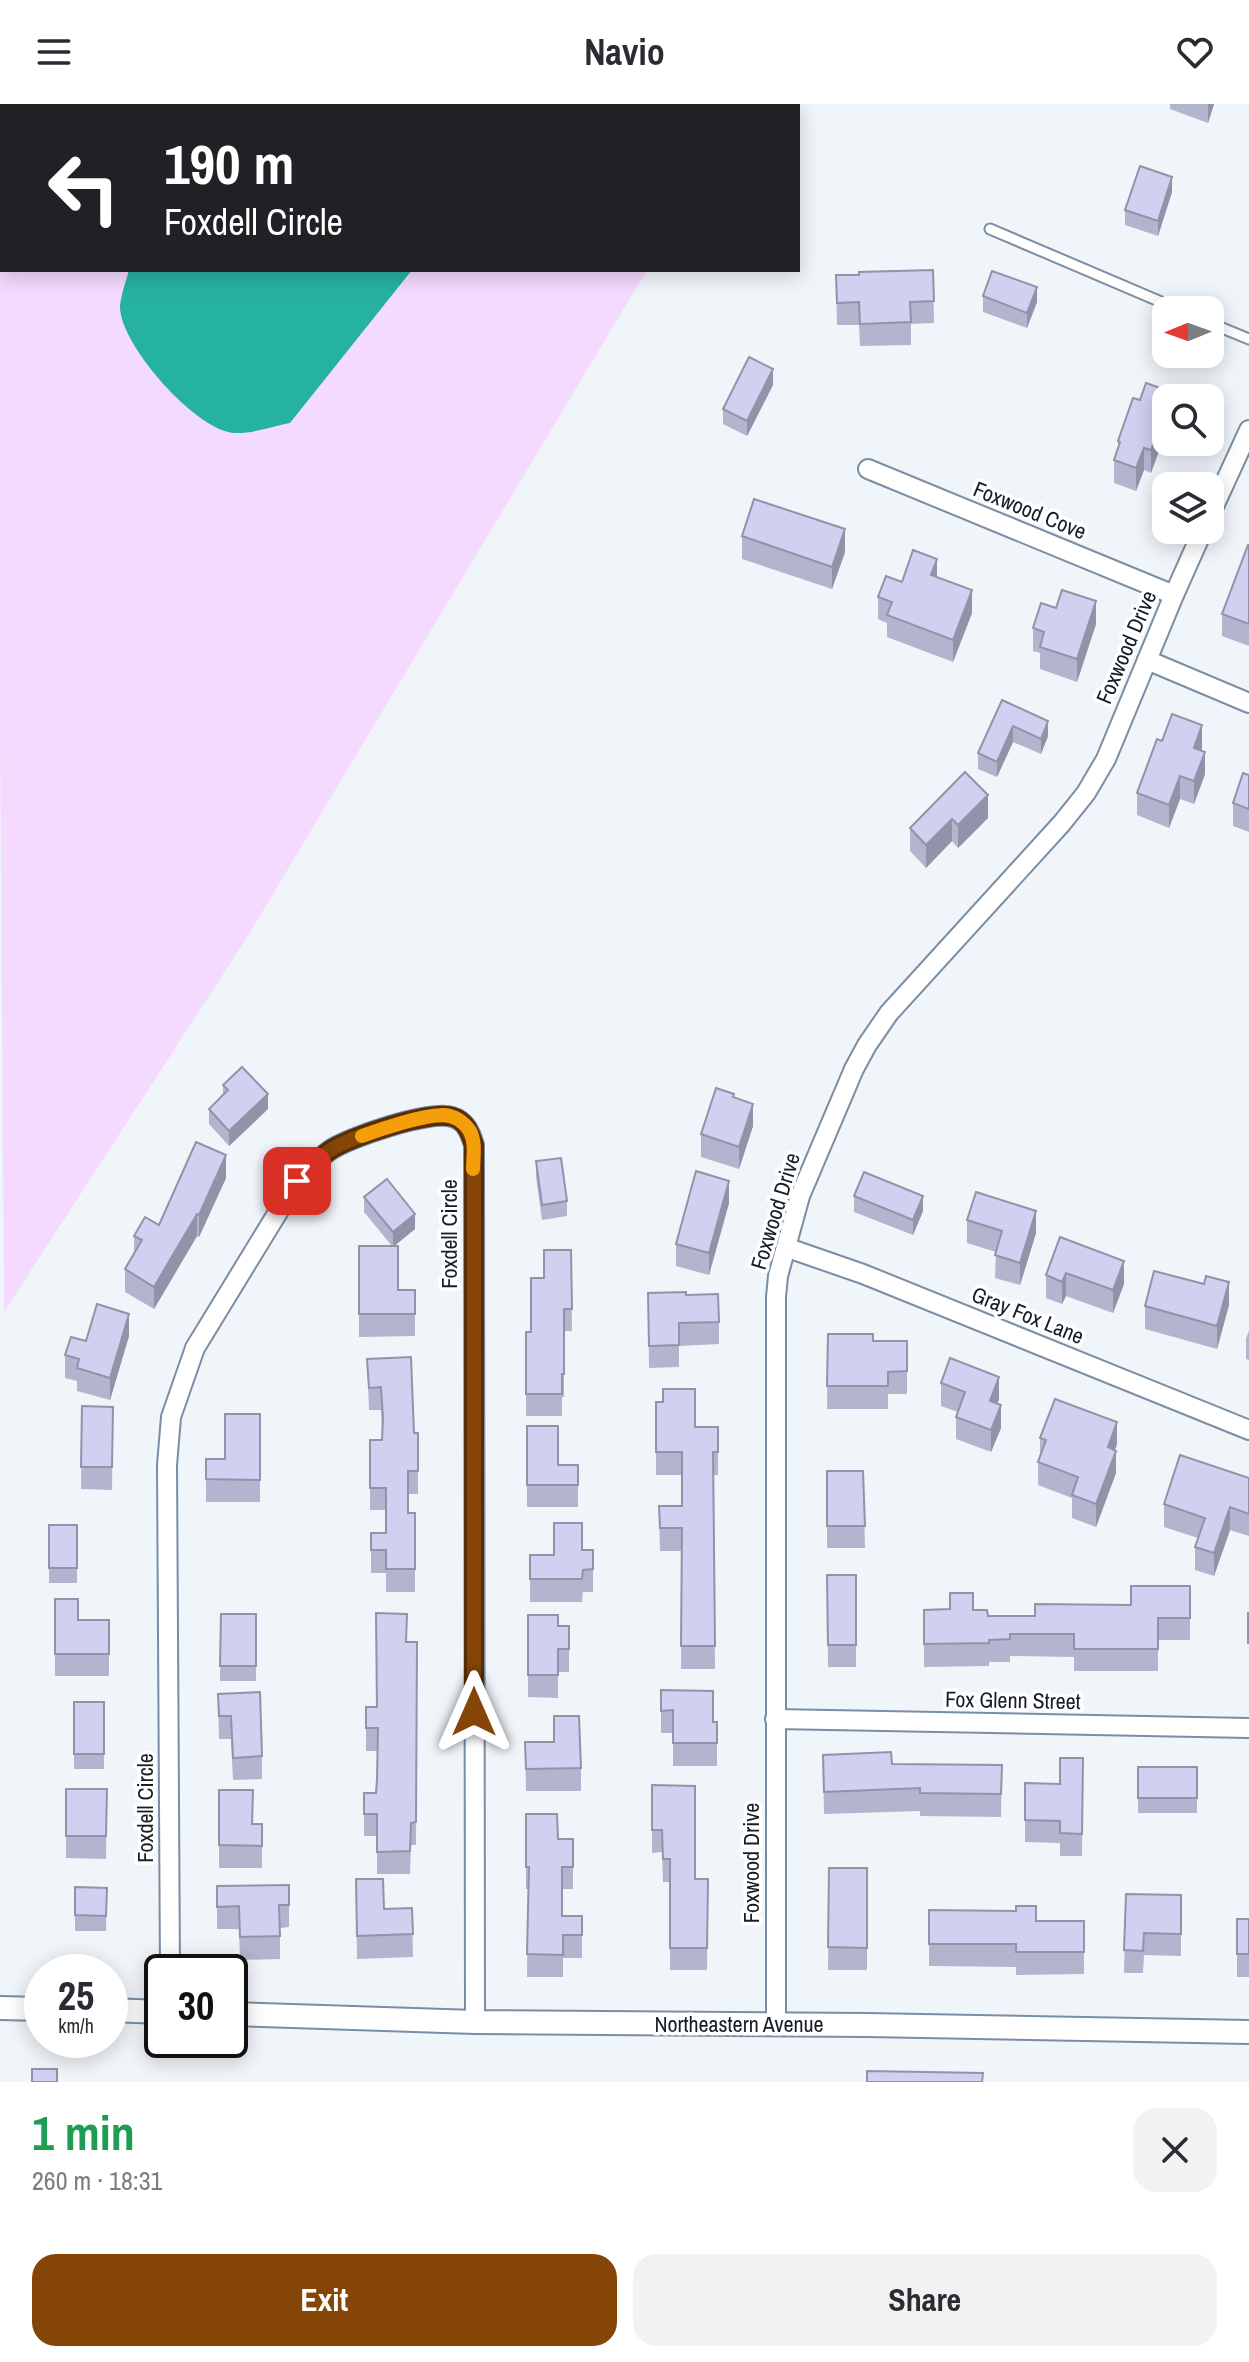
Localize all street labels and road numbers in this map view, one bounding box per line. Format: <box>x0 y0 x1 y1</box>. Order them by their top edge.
street label: Foxwood Cove <box>969 474 1091 546</box>
street label: Foxwood Drive <box>1089 586 1163 708</box>
street label: Foxwood Drive <box>743 1149 807 1273</box>
street label: Foxdell Circle <box>434 1179 464 1289</box>
street label: Gray Fox Lane <box>967 1279 1089 1351</box>
street label: Fox Glenn Street <box>945 1684 1081 1716</box>
street label: Foxdell Circle <box>130 1753 160 1863</box>
street label: Foxwood Drive <box>736 1803 766 1923</box>
street label: Northeastern Avenue <box>654 2009 824 2039</box>

